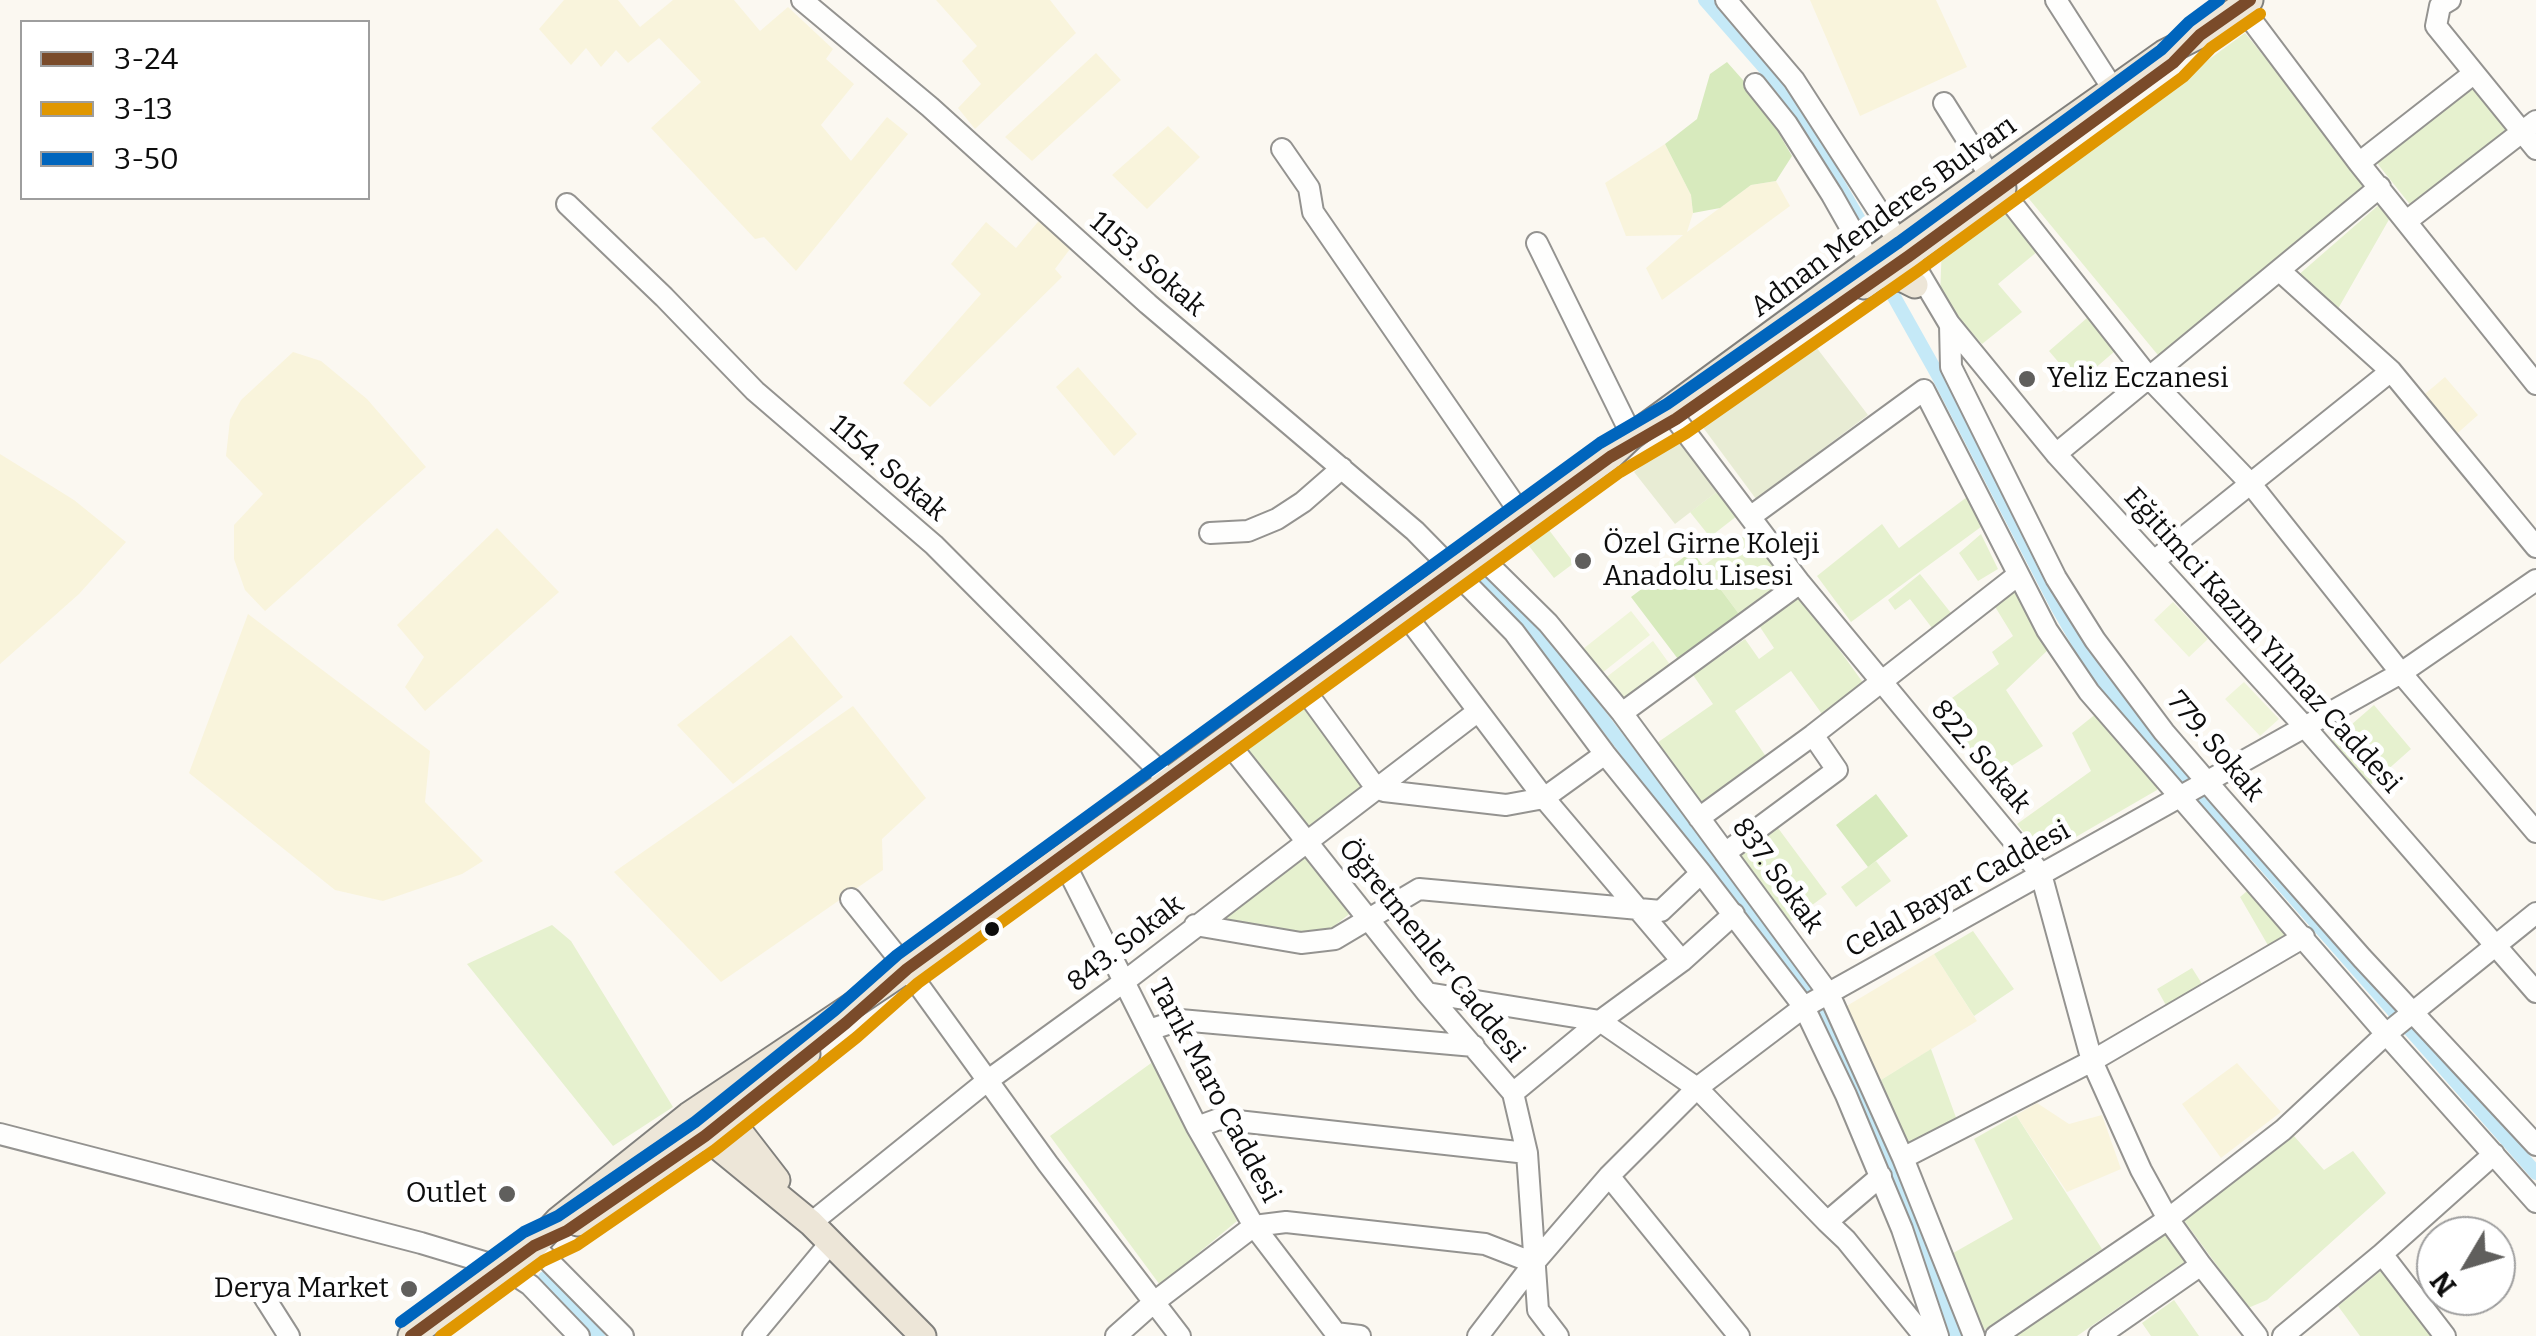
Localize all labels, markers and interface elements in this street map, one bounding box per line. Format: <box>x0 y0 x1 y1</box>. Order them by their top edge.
legend <box>20 20 370 200</box>
text: 3-24 <box>114 41 178 77</box>
text: 3-13 <box>114 91 173 127</box>
street label: Adnan Menderes Bulvarı <box>1745 109 2023 325</box>
text: 3-50 <box>114 141 179 177</box>
street label: 1153. Sokak <box>1082 206 1212 324</box>
place label: Yeliz Eczanesi <box>2047 362 2229 396</box>
marker: Yeliz Eczanesi <box>2016 368 2038 390</box>
street label: 1154. Sokak <box>823 409 953 529</box>
street label: Eğitimci Kazım Yılmaz Caddesi <box>2116 482 2408 800</box>
place label: Özel Girne Koleji Anadolu Lisesi <box>1603 528 1820 594</box>
marker: Özel Girne Koleji Anadolu Lisesi <box>1572 550 1594 572</box>
street label: 779. Sokak <box>2159 685 2271 809</box>
street label: 822. Sokak <box>1923 693 2037 821</box>
street label: 837. Sokak <box>1724 812 1830 940</box>
street label: Celal Bayar Caddesi <box>1840 814 2076 966</box>
street label: Öğretmenler Caddesi <box>1331 833 1531 1069</box>
street label: 843. Sokak <box>1061 888 1191 1000</box>
unlabelled marker <box>982 919 1002 939</box>
street label: Tarık Maro Caddesi <box>1141 974 1287 1208</box>
place label: Outlet <box>406 1177 487 1211</box>
marker: Outlet <box>496 1183 518 1205</box>
north arrow <box>2416 1216 2516 1316</box>
text: N <box>2424 1265 2463 1302</box>
place label: Derya Market <box>214 1272 389 1306</box>
marker: Derya Market <box>398 1278 420 1300</box>

